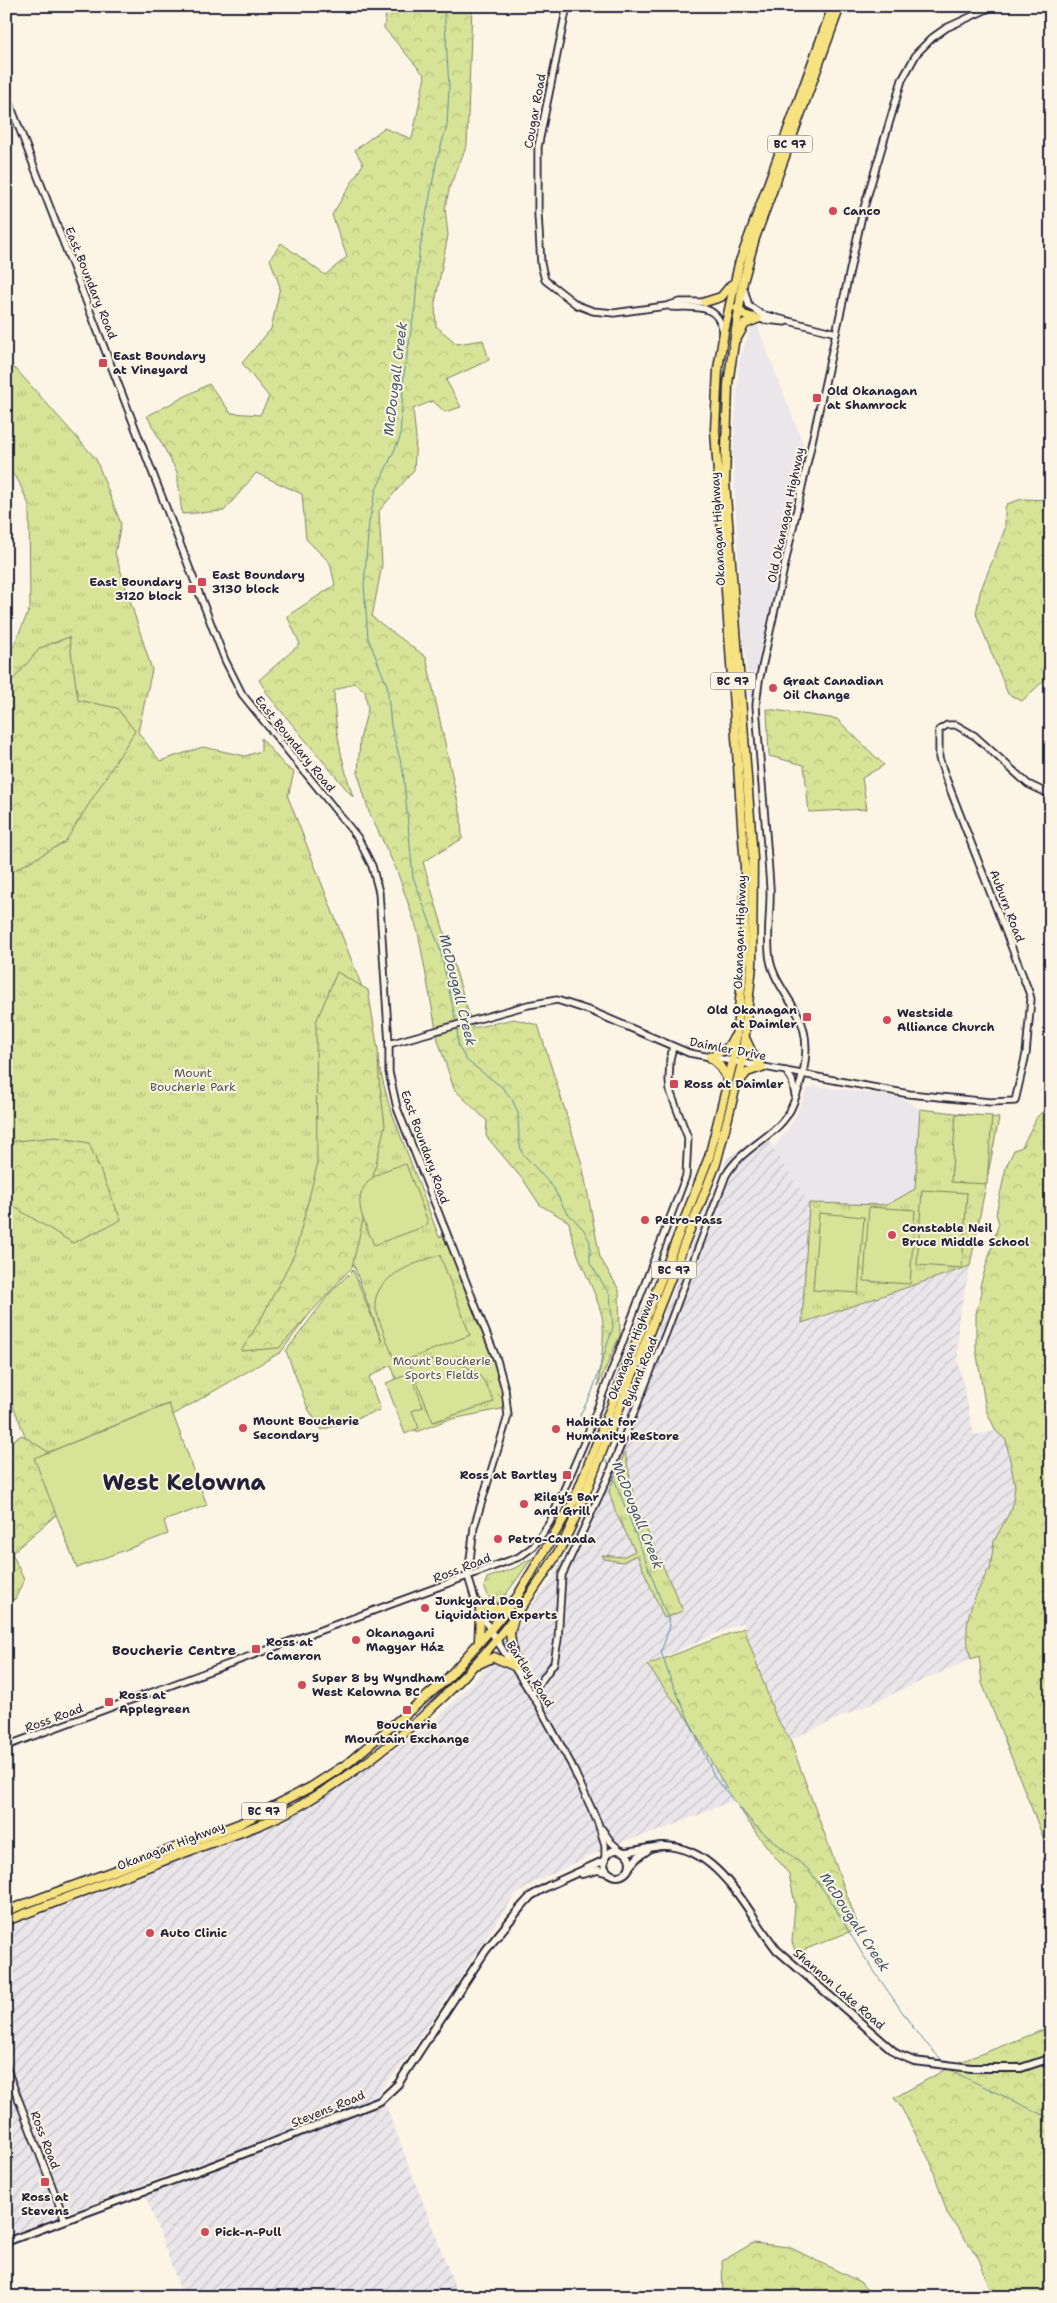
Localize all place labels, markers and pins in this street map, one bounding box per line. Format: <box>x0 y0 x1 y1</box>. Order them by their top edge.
place label: Canco <box>843 203 881 219</box>
marker: Canco <box>827 205 839 217</box>
place label: East Boundary at Vineyard <box>113 348 206 378</box>
marker: East Boundary at Vineyard <box>97 357 109 369</box>
place label: Old Okanagan at Shamrock <box>827 383 917 413</box>
marker: Old Okanagan at Shamrock <box>811 392 823 404</box>
place label: East Boundary 3130 block <box>212 567 305 597</box>
place label: East Boundary 3120 block <box>89 574 182 604</box>
marker: East Boundary 3130 block <box>196 576 208 588</box>
marker: East Boundary 3120 block <box>186 583 198 595</box>
place label: Great Canadian Oil Change <box>783 673 883 703</box>
marker: Great Canadian Oil Change <box>767 682 779 694</box>
place label: Old Okanagan at Daimler <box>707 1002 798 1032</box>
place label: Westside Alliance Church <box>897 1005 995 1035</box>
marker: Old Okanagan at Daimler <box>801 1011 813 1023</box>
marker: Westside Alliance Church <box>881 1014 893 1026</box>
place label: Ross at Daimler <box>684 1076 784 1092</box>
marker: Ross at Daimler <box>668 1078 680 1090</box>
place label: Petro-Pass <box>655 1212 722 1228</box>
marker: Petro-Pass <box>639 1214 651 1226</box>
place label: Constable Neil Bruce Middle School <box>902 1220 1029 1250</box>
marker: Constable Neil Bruce Middle School <box>886 1229 898 1241</box>
place label: Mount Boucherie Secondary <box>253 1413 359 1443</box>
place label: Habitat for Humanity ReStore <box>566 1414 679 1444</box>
marker: Mount Boucherie Secondary <box>237 1422 249 1434</box>
marker: Habitat for Humanity ReStore <box>550 1423 562 1435</box>
place label: Ross at Bartley <box>460 1467 557 1483</box>
marker: Ross at Bartley <box>561 1469 573 1481</box>
place label: Riley’s Bar and Grill <box>534 1489 599 1519</box>
marker: Riley’s Bar and Grill <box>518 1498 530 1510</box>
place label: Petro-Canada <box>508 1531 597 1547</box>
marker: Petro-Canada <box>492 1533 504 1545</box>
place label: Junkyard Dog Liquidation Experts <box>435 1593 557 1623</box>
marker: Junkyard Dog Liquidation Experts <box>419 1602 431 1614</box>
place label: Okanagani Magyar Ház <box>366 1625 444 1655</box>
place label: Ross at Cameron <box>266 1634 321 1664</box>
marker: Okanagani Magyar Ház <box>350 1634 362 1646</box>
marker: Ross at Cameron <box>250 1643 262 1655</box>
place label: Super 8 by Wyndham West Kelowna BC <box>312 1670 445 1700</box>
marker: Super 8 by Wyndham West Kelowna BC <box>296 1679 308 1691</box>
place label: Ross at Applegreen <box>119 1687 190 1717</box>
marker: Ross at Applegreen <box>103 1696 115 1708</box>
marker: Boucherie Mountain Exchange <box>401 1704 413 1716</box>
place label: Boucherie Mountain Exchange <box>344 1717 470 1747</box>
place label: Auto Clinic <box>160 1925 227 1941</box>
marker: Auto Clinic <box>144 1927 156 1939</box>
marker: Ross at Stevens <box>39 2176 51 2188</box>
place label: Ross at Stevens <box>21 2189 69 2219</box>
place label: Pick-n-Pull <box>215 2224 281 2240</box>
marker: Pick-n-Pull <box>199 2226 211 2238</box>

